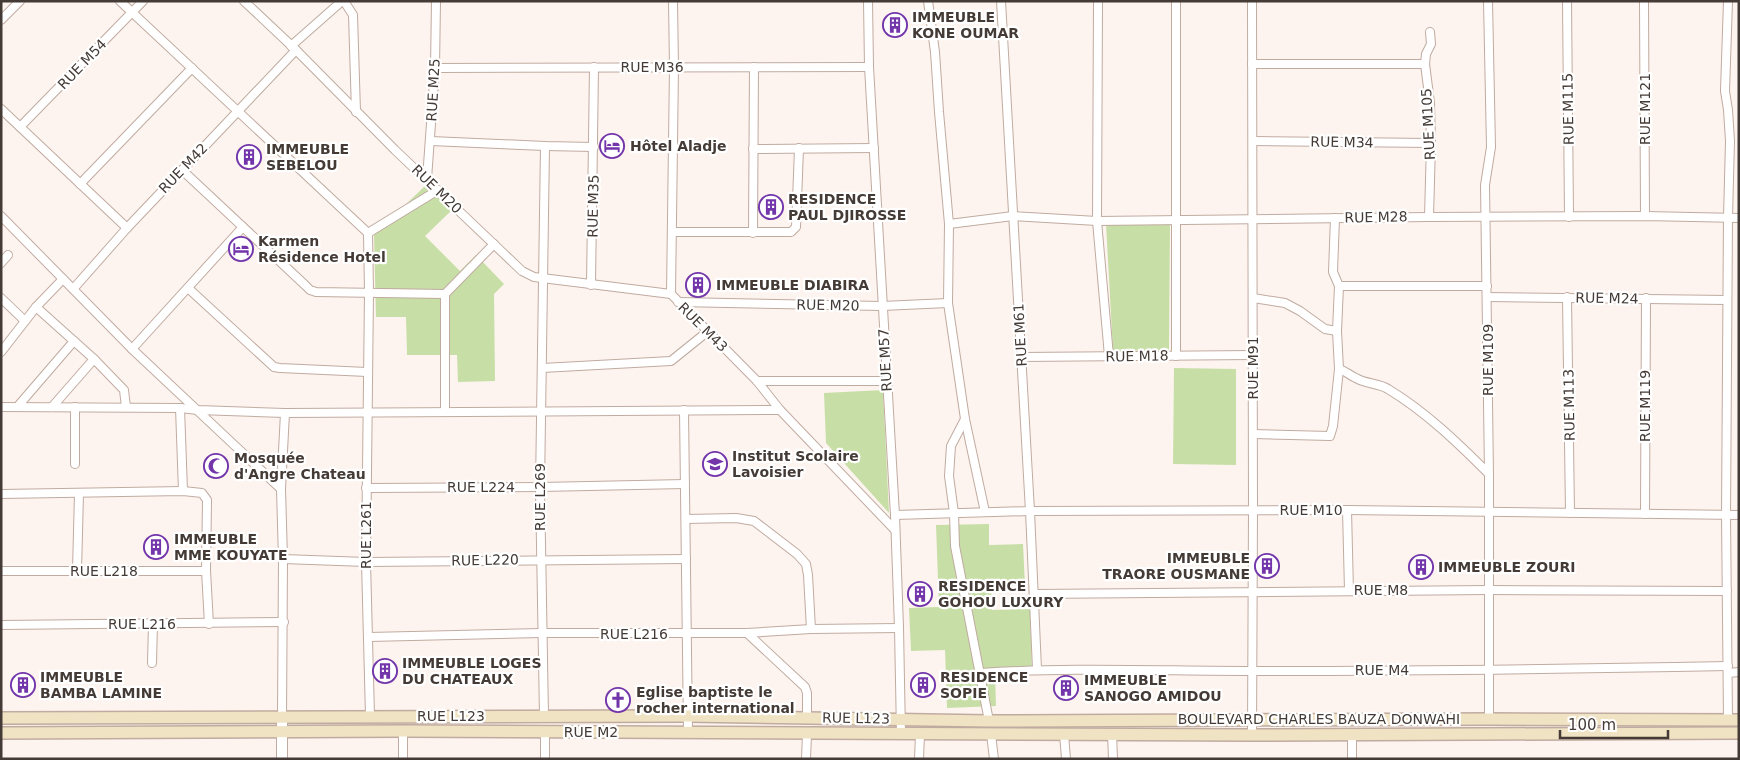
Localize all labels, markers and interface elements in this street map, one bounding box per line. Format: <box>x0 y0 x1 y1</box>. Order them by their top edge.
place label: IMMEUBLE KONE OUMAR <box>912 9 1019 41</box>
building icon: IMMEUBLE KONE OUMAR <box>882 12 908 38</box>
street label: RUE M54 <box>54 36 110 92</box>
street label: RUE M25 <box>423 58 443 122</box>
street label: RUE M36 <box>620 59 684 75</box>
street label: RUE M115 <box>1559 73 1577 145</box>
street label: RUE M121 <box>1637 73 1653 145</box>
street label: RUE M105 <box>1418 88 1438 160</box>
hotel icon: Hôtel Aladje <box>599 133 625 159</box>
street label: RUE M34 <box>1310 133 1374 151</box>
place label: Hôtel Aladje <box>630 138 727 154</box>
street label: RUE M42 <box>155 140 211 196</box>
place label: IMMEUBLE SEBELOU <box>266 141 349 173</box>
building icon: IMMEUBLE SEBELOU <box>236 144 262 170</box>
street label: RUE M20 <box>409 161 465 217</box>
street label: RUE M35 <box>584 174 602 238</box>
place label: RESIDENCE PAUL DJIROSSE <box>788 191 906 223</box>
building icon: RESIDENCE PAUL DJIROSSE <box>758 194 784 220</box>
street label: RUE M28 <box>1344 208 1408 226</box>
place label: Karmen Résidence Hotel <box>258 233 386 265</box>
hotel icon: Karmen Résidence Hotel <box>228 236 254 262</box>
building icon: IMMEUBLE DIABIRA <box>685 272 711 298</box>
place label: IMMEUBLE DIABIRA <box>716 277 869 293</box>
street label: RUE M24 <box>1575 289 1639 307</box>
street label: RUE M20 <box>796 296 860 314</box>
street label: RUE M43 <box>675 299 731 355</box>
street label: RUE M61 <box>1010 303 1030 367</box>
street label: RUE M109 <box>1480 324 1496 396</box>
street label: RUE M57 <box>875 328 895 392</box>
street label: RUE M91 <box>1245 336 1261 400</box>
street label: RUE M18 <box>1105 347 1169 365</box>
street label: RUE M113 <box>1560 369 1578 441</box>
street label: RUE M119 <box>1637 370 1653 442</box>
place label: Institut Scolaire Lavoisier <box>732 448 859 480</box>
place label: Mosquée d'Angre Chateau <box>234 450 366 482</box>
school or university icon: Institut Scolaire Lavoisier <box>702 451 728 477</box>
mosque icon: Mosquée d'Angre Chateau <box>203 453 229 479</box>
street label: RUE L269 <box>532 463 548 531</box>
street label: RUE L224 <box>447 479 515 495</box>
street label: RUE L261 <box>358 501 374 569</box>
street label: RUE M10 <box>1279 502 1343 518</box>
place label: IMMEUBLE MME KOUYATE <box>174 531 287 563</box>
building icon: IMMEUBLE MME KOUYATE <box>143 534 169 560</box>
place label: IMMEUBLE TRAORE OUSMANE <box>1102 550 1250 582</box>
street label: RUE L220 <box>451 551 519 569</box>
building icon: IMMEUBLE TRAORE OUSMANE <box>1254 553 1280 579</box>
building icon: IMMEUBLE ZOURI <box>1408 554 1434 580</box>
place label: IMMEUBLE ZOURI <box>1438 559 1575 575</box>
street label: RUE L218 <box>70 563 138 579</box>
place label: RESIDENCE GOHOU LUXURY <box>938 578 1064 610</box>
building icon: RESIDENCE GOHOU LUXURY <box>907 581 933 607</box>
street label: RUE M8 <box>1354 582 1408 598</box>
street label: RUE L216 <box>108 616 176 632</box>
street label: RUE L216 <box>600 626 668 642</box>
place label: IMMEUBLE LOGES DU CHATEAUX <box>402 655 542 687</box>
building icon: IMMEUBLE LOGES DU CHATEAUX <box>372 658 398 684</box>
street label: RUE M4 <box>1355 662 1409 678</box>
place label: IMMEUBLE BAMBA LAMINE <box>40 669 162 701</box>
place label: RESIDENCE SOPIE <box>940 669 1028 701</box>
building icon: IMMEUBLE BAMBA LAMINE <box>10 672 36 698</box>
building icon: RESIDENCE SOPIE <box>910 672 936 698</box>
place label: IMMEUBLE SANOGO AMIDOU <box>1084 672 1222 704</box>
building icon: IMMEUBLE SANOGO AMIDOU <box>1053 675 1079 701</box>
place label: Eglise baptiste le rocher international <box>636 684 795 716</box>
church icon: Eglise baptiste le rocher international <box>605 687 631 713</box>
street label: RUE L123 <box>417 708 485 724</box>
scale bar <box>1560 708 1668 740</box>
street label: RUE L123 <box>822 709 890 727</box>
street label: BOULEVARD CHARLES BAUZA DONWAHI <box>1178 711 1460 727</box>
text: 100 m <box>1568 716 1616 734</box>
street label: RUE M2 <box>564 724 618 740</box>

